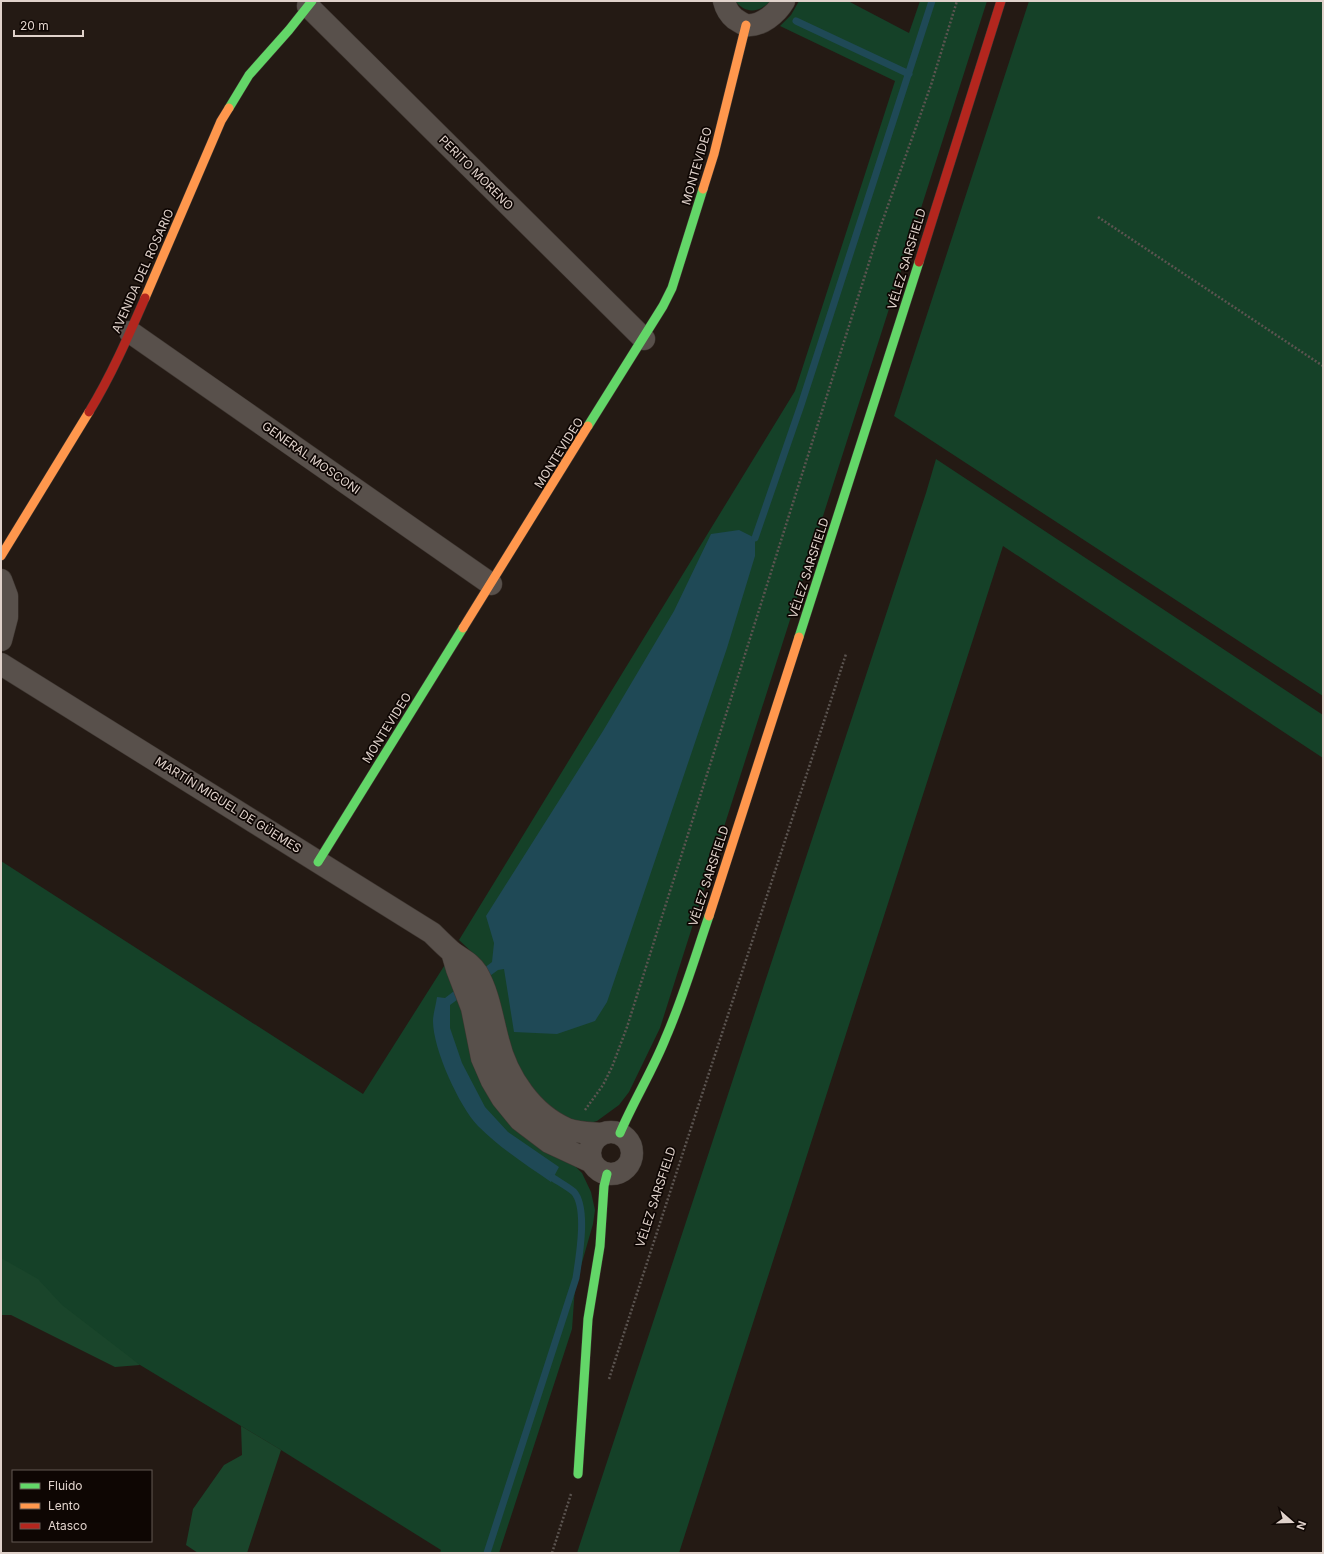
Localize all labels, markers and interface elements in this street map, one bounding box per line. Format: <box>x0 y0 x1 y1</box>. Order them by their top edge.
scale bar <box>14 12 83 38</box>
text: 20 m <box>20 18 49 33</box>
street label: MONTEVIDEO <box>678 125 715 207</box>
street label: PERITO MORENO <box>436 132 517 213</box>
street label: AVENIDA DEL ROSARIO <box>108 206 177 335</box>
street label: VÉLEZ SARSFIELD <box>884 207 929 311</box>
street label: MONTEVIDEO <box>531 415 586 491</box>
street label: GENERAL MOSCONI <box>259 418 363 497</box>
street label: VÉLEZ SARSFIELD <box>785 516 832 620</box>
street label: MONTEVIDEO <box>359 690 414 766</box>
street label: MARTÍN MIGUEL DE GÜEMES <box>152 753 304 856</box>
street label: VÉLEZ SARSFIELD <box>685 824 732 928</box>
street label: VÉLEZ SARSFIELD <box>632 1145 679 1249</box>
legend <box>12 1470 152 1542</box>
text: Fluido <box>48 1478 83 1493</box>
text: Lento <box>48 1498 80 1513</box>
north arrow <box>1272 1502 1312 1542</box>
text: Atasco <box>48 1518 87 1533</box>
text: N <box>1293 1519 1309 1532</box>

